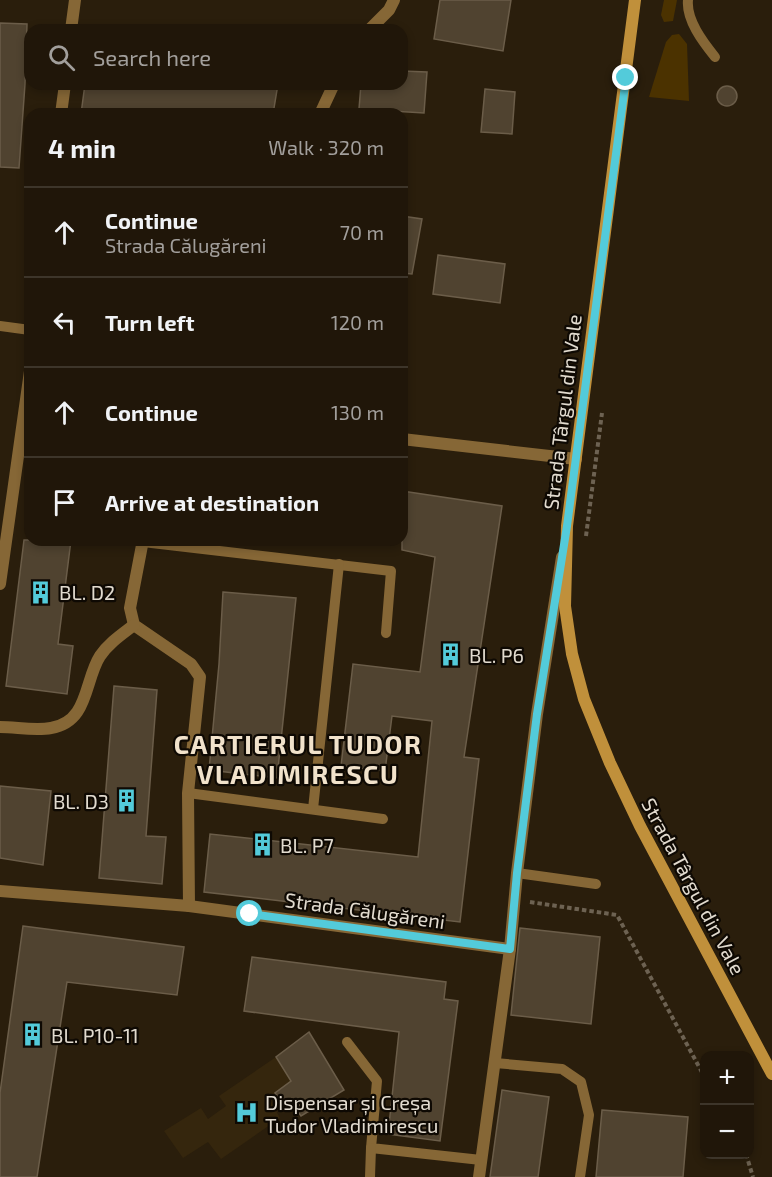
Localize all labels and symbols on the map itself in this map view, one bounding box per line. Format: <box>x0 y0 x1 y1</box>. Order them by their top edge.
route end <box>612 64 638 90</box>
street label: Strada Târgul din Vale <box>538 313 586 511</box>
building icon: BL. D2 <box>28 579 54 605</box>
place label: BL. D2 <box>59 580 115 604</box>
building icon: BL. P6 <box>438 642 464 668</box>
place label: BL. P6 <box>469 643 524 667</box>
district label: CARTIERUL TUDOR VLADIMIRESCU <box>174 728 422 789</box>
building icon: BL. D3 <box>114 788 140 814</box>
place label: BL. D3 <box>53 789 109 813</box>
street label: Strada Târgul din Vale <box>637 794 751 978</box>
building icon: BL. P7 <box>249 832 275 858</box>
place label: BL. P7 <box>280 833 334 857</box>
street label: Strada Călugăreni <box>283 887 447 933</box>
route start <box>236 900 262 926</box>
building icon: BL. P10-11 <box>20 1022 46 1048</box>
place label: BL. P10-11 <box>51 1023 139 1047</box>
place label: Dispensar și Creșa Tudor Vladimirescu <box>265 1090 438 1137</box>
hospital icon: Dispensar și Creșa Tudor Vladimirescu <box>234 1100 260 1126</box>

